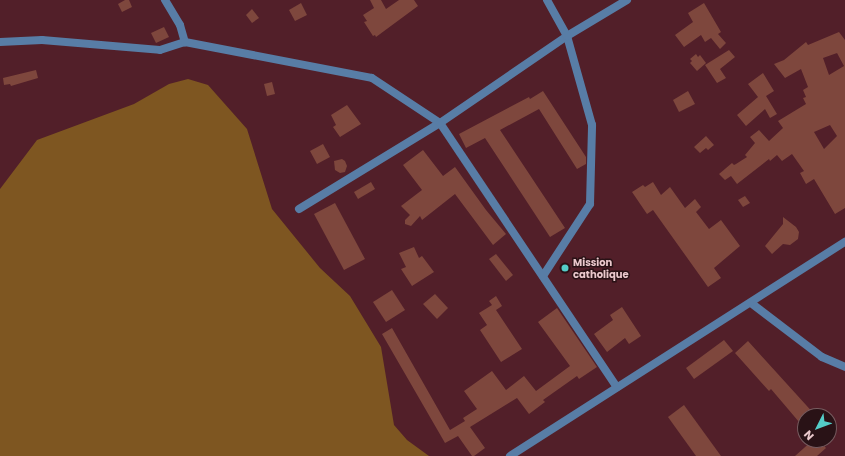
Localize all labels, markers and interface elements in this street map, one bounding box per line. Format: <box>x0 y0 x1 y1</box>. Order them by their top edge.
place label: Mission catholique <box>573 256 629 280</box>
marker: Mission catholique <box>560 263 570 273</box>
north arrow <box>797 408 837 448</box>
text: N <box>800 427 818 444</box>

